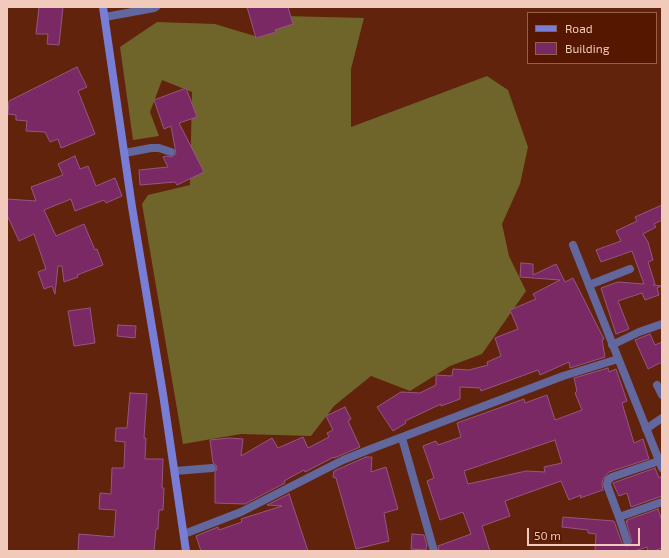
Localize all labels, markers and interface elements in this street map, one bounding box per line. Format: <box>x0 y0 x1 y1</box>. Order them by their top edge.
legend <box>527 12 657 64</box>
text: Road <box>565 21 593 35</box>
text: Building <box>565 41 609 55</box>
scale bar <box>529 520 642 546</box>
text: 50 m <box>534 528 561 542</box>

